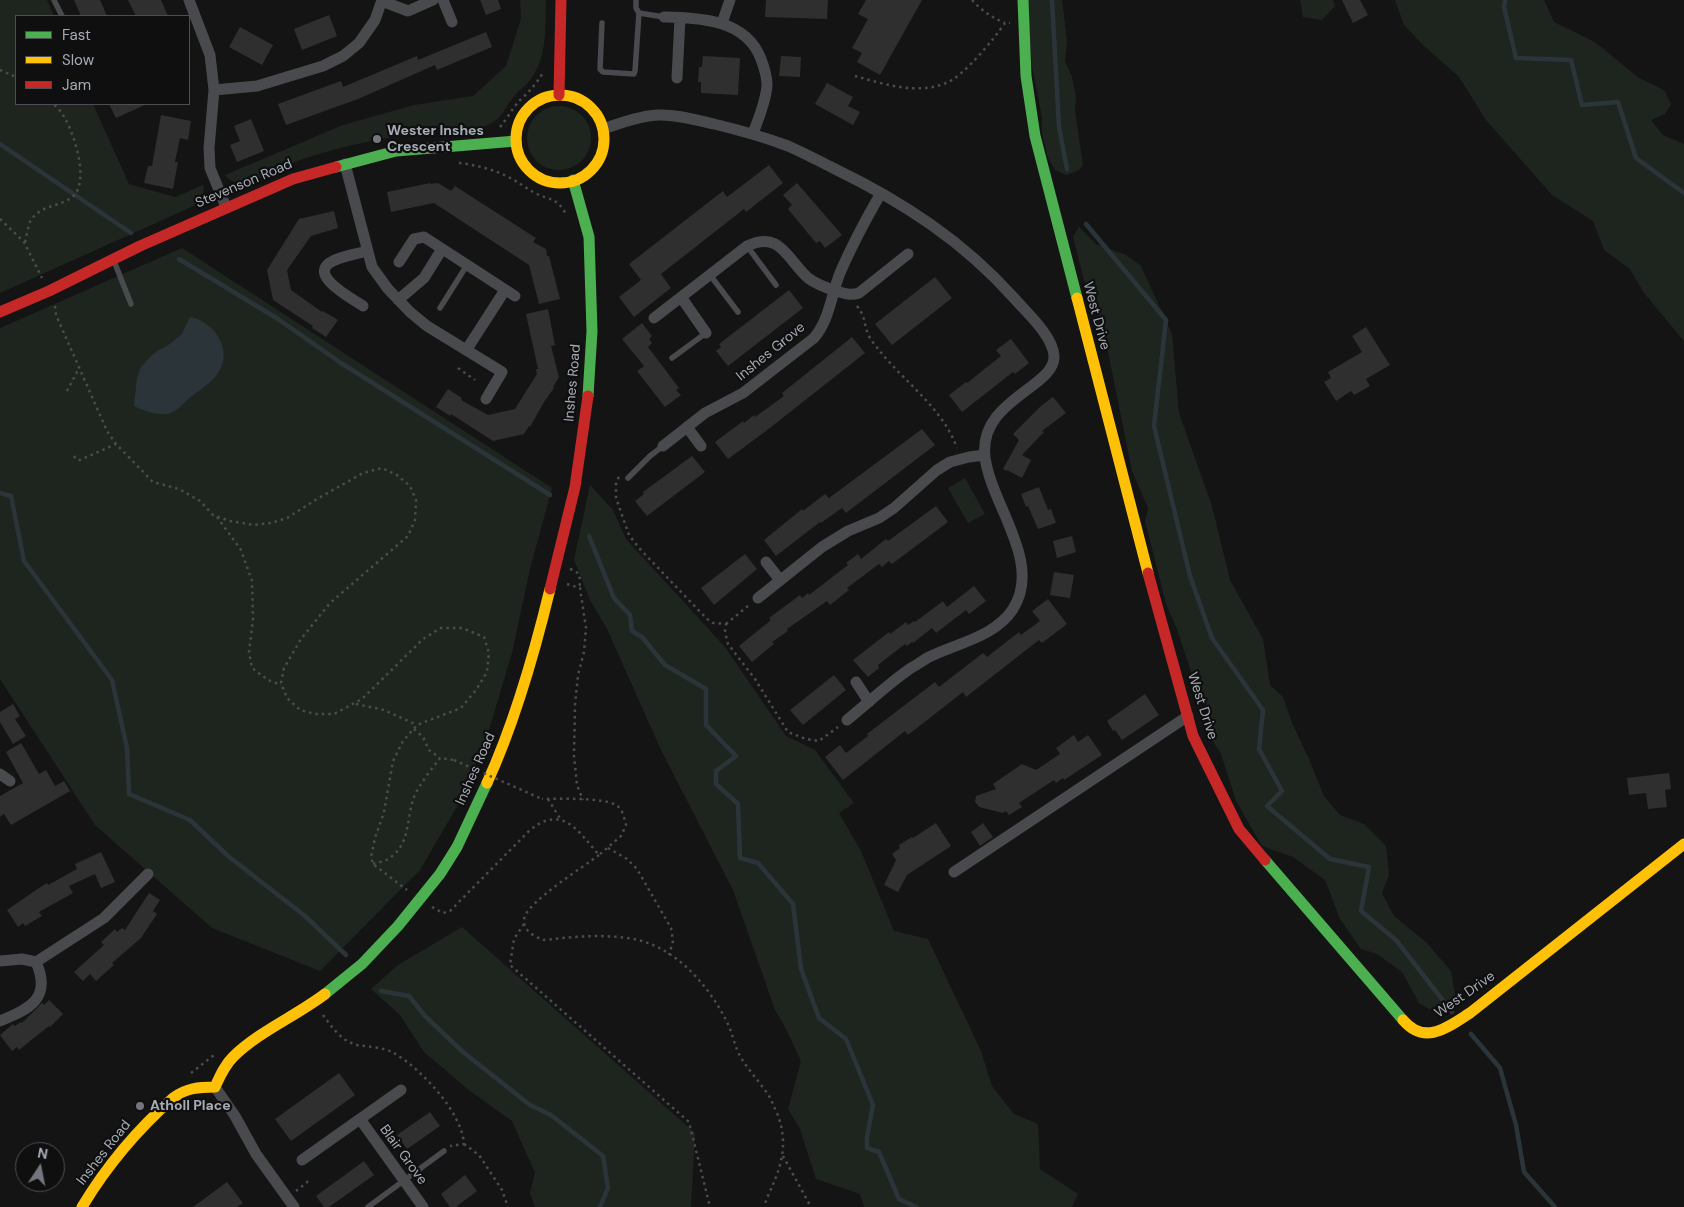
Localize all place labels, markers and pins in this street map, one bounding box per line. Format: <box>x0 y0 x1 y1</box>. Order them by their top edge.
place label: Wester Inshes Crescent <box>387 123 484 156</box>
marker: Wester Inshes Crescent <box>371 133 383 145</box>
place label: Atholl Place <box>150 1098 231 1114</box>
marker: Atholl Place <box>134 1100 146 1112</box>

